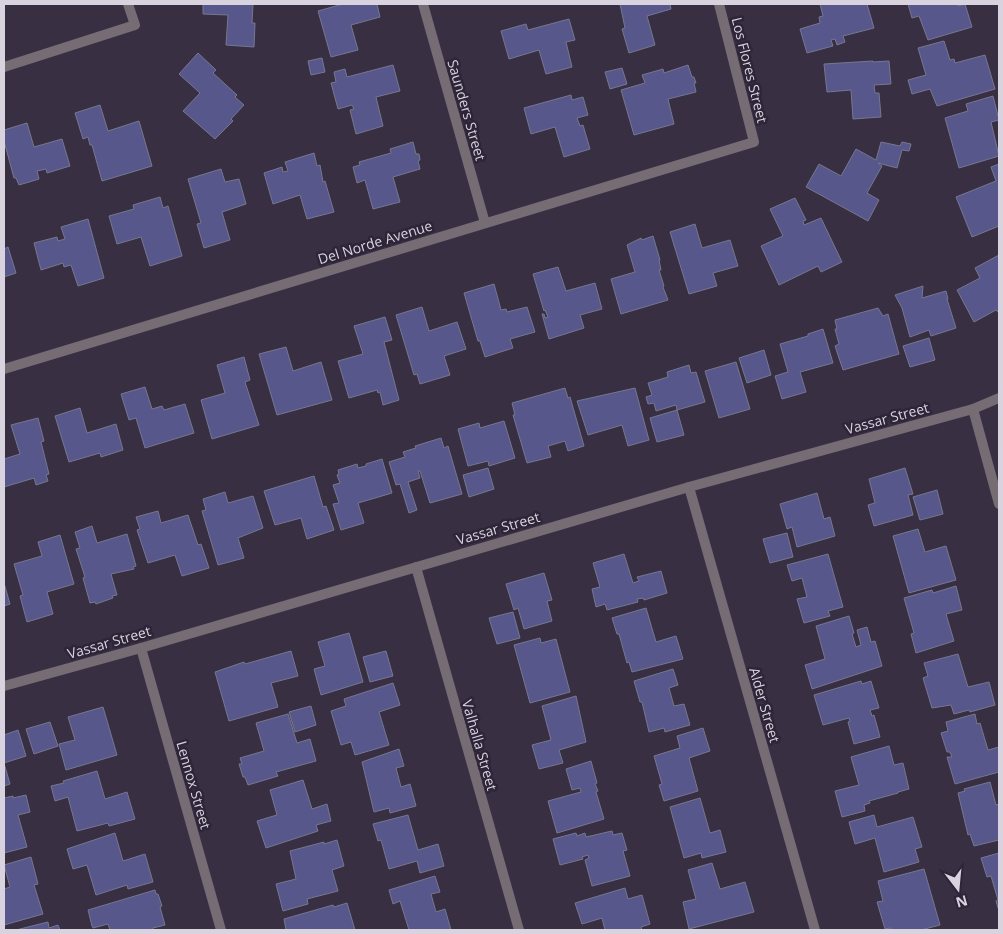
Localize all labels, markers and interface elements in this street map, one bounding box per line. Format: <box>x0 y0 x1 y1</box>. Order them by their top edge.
street label: Los Flores Street <box>728 15 772 125</box>
street label: Saunders Street <box>444 57 490 163</box>
street label: Del Norde Avenue <box>315 216 435 268</box>
street label: Vassar Street <box>843 398 931 438</box>
street label: Vassar Street <box>454 507 542 549</box>
street label: Vassar Street <box>65 621 153 663</box>
street label: Alder Street <box>745 665 785 745</box>
street label: Valhalla Street <box>458 697 502 793</box>
street label: Lennox Street <box>172 739 216 831</box>
north arrow <box>933 864 983 914</box>
text: N <box>954 891 970 913</box>

